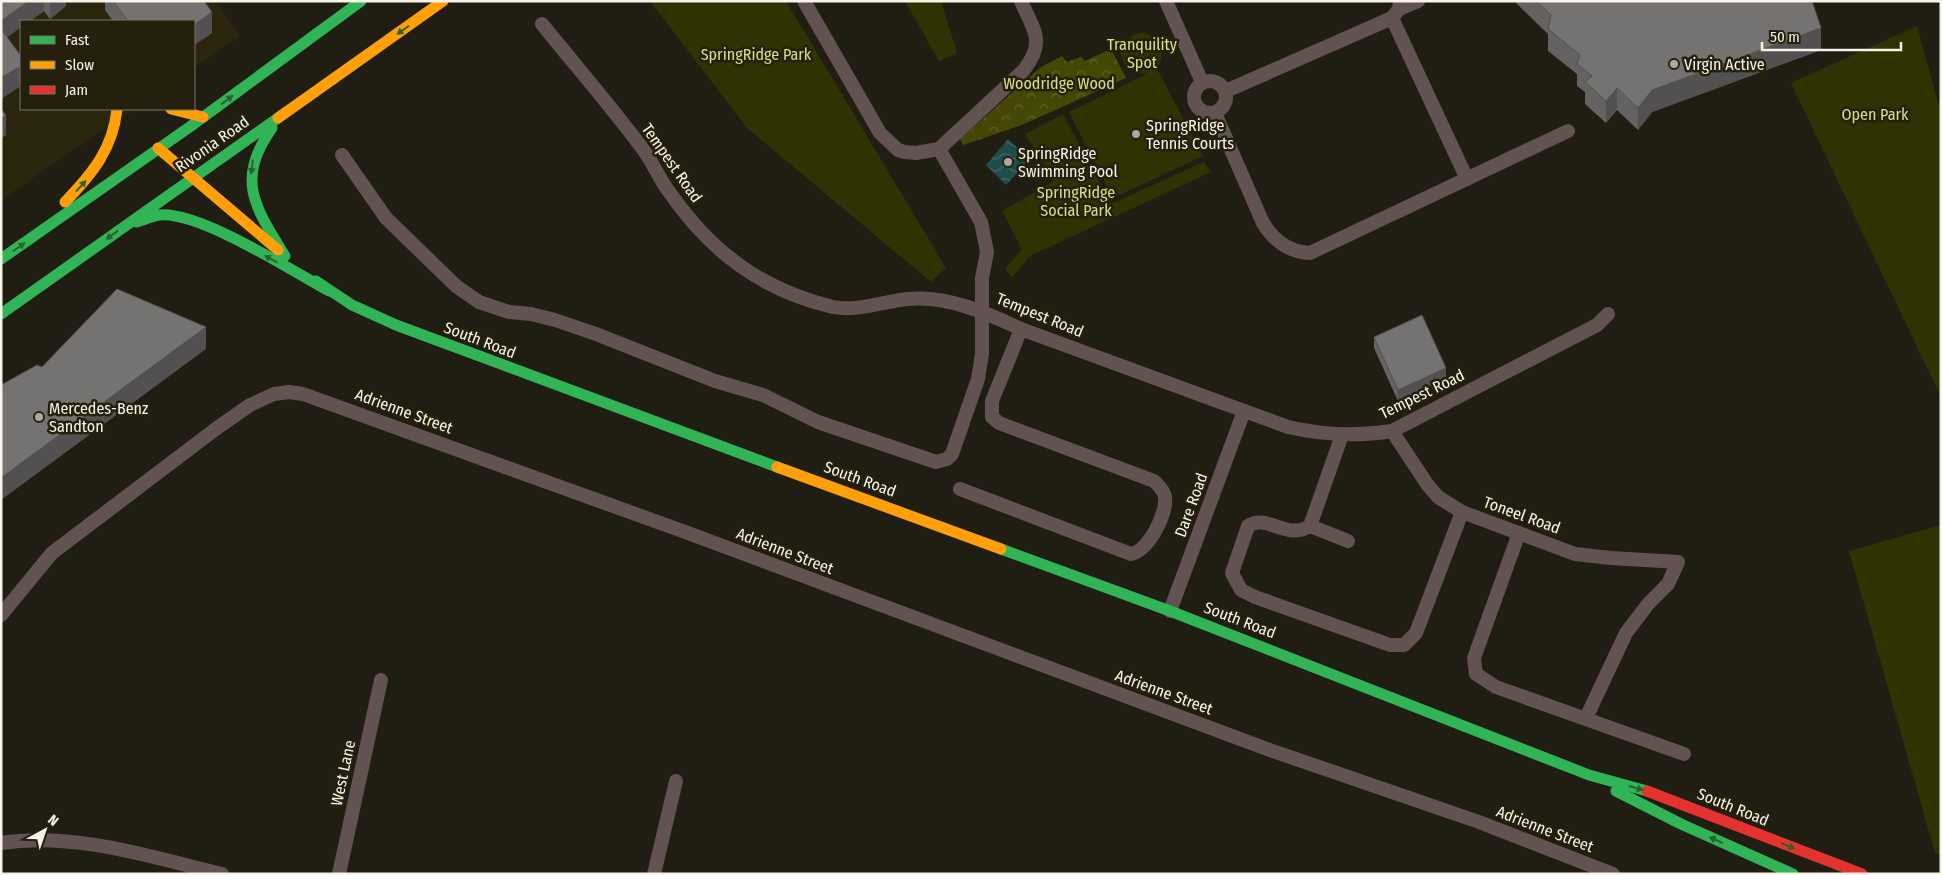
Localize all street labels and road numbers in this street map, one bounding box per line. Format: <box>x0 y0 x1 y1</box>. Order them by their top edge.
street label: Rivonia Road <box>172 112 252 176</box>
street label: Tempest Road <box>638 120 706 206</box>
street label: Tempest Road <box>994 289 1086 341</box>
street label: South Road <box>441 318 519 362</box>
street label: Tempest Road <box>1376 365 1468 423</box>
street label: Adrienne Street <box>353 385 456 438</box>
street label: South Road <box>821 457 899 501</box>
street label: Dare Road <box>1171 470 1211 540</box>
street label: Toneel Road <box>1481 492 1563 538</box>
street label: Adrienne Street <box>734 524 837 578</box>
street label: South Road <box>1201 598 1279 642</box>
street label: Adrienne Street <box>1113 666 1216 719</box>
street label: West Lane <box>327 738 359 808</box>
street label: South Road <box>1695 784 1771 830</box>
street label: Adrienne Street <box>1494 802 1597 856</box>

